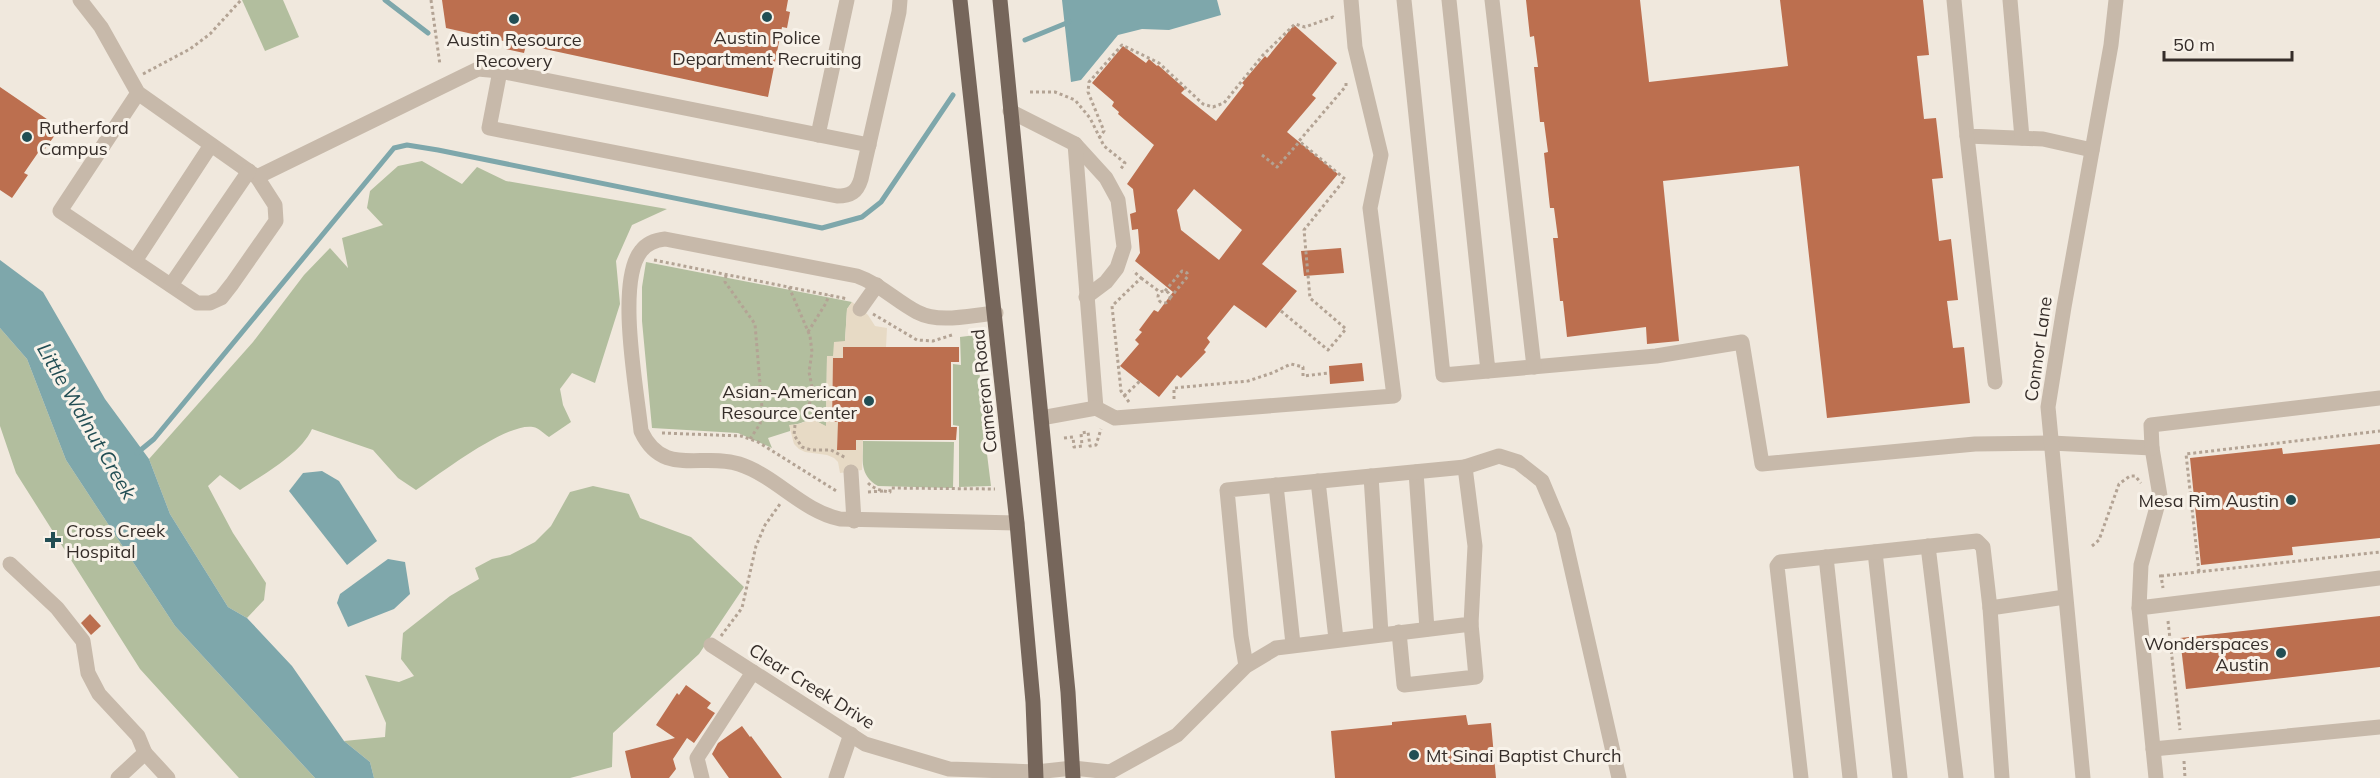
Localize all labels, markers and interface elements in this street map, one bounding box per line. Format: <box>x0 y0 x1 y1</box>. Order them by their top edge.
marker: Austin Police Department Recruiting <box>760 10 774 24</box>
marker: Austin Resource Recovery <box>507 12 521 26</box>
scale bar <box>2164 24 2292 62</box>
place label: Austin Police Department Recruiting <box>672 26 862 70</box>
place label: Austin Resource Recovery <box>447 28 581 72</box>
text: 50 m <box>2173 33 2215 56</box>
place label: Rutherford Campus <box>39 116 129 160</box>
marker: Rutherford Campus <box>20 130 34 144</box>
street label: Connor Lane <box>2019 295 2057 403</box>
street label: Cameron Road <box>966 328 1002 454</box>
water label: Little Walnut Creek <box>32 338 142 504</box>
place label: Asian-American Resource Center <box>721 380 857 424</box>
marker: Asian-American Resource Center <box>862 394 876 408</box>
place label: Mesa Rim Austin <box>2139 489 2279 512</box>
marker: Mesa Rim Austin <box>2284 493 2298 507</box>
place label: Cross Creek Hospital <box>66 519 166 563</box>
marker: Cross Creek Hospital <box>44 531 62 549</box>
place label: Wonderspaces Austin <box>2144 632 2269 676</box>
street label: Clear Creek Drive <box>745 638 879 734</box>
marker: Wonderspaces Austin <box>2274 646 2288 660</box>
place label: Mt Sinai Baptist Church <box>1426 744 1622 767</box>
marker: Mt Sinai Baptist Church <box>1407 748 1421 762</box>

